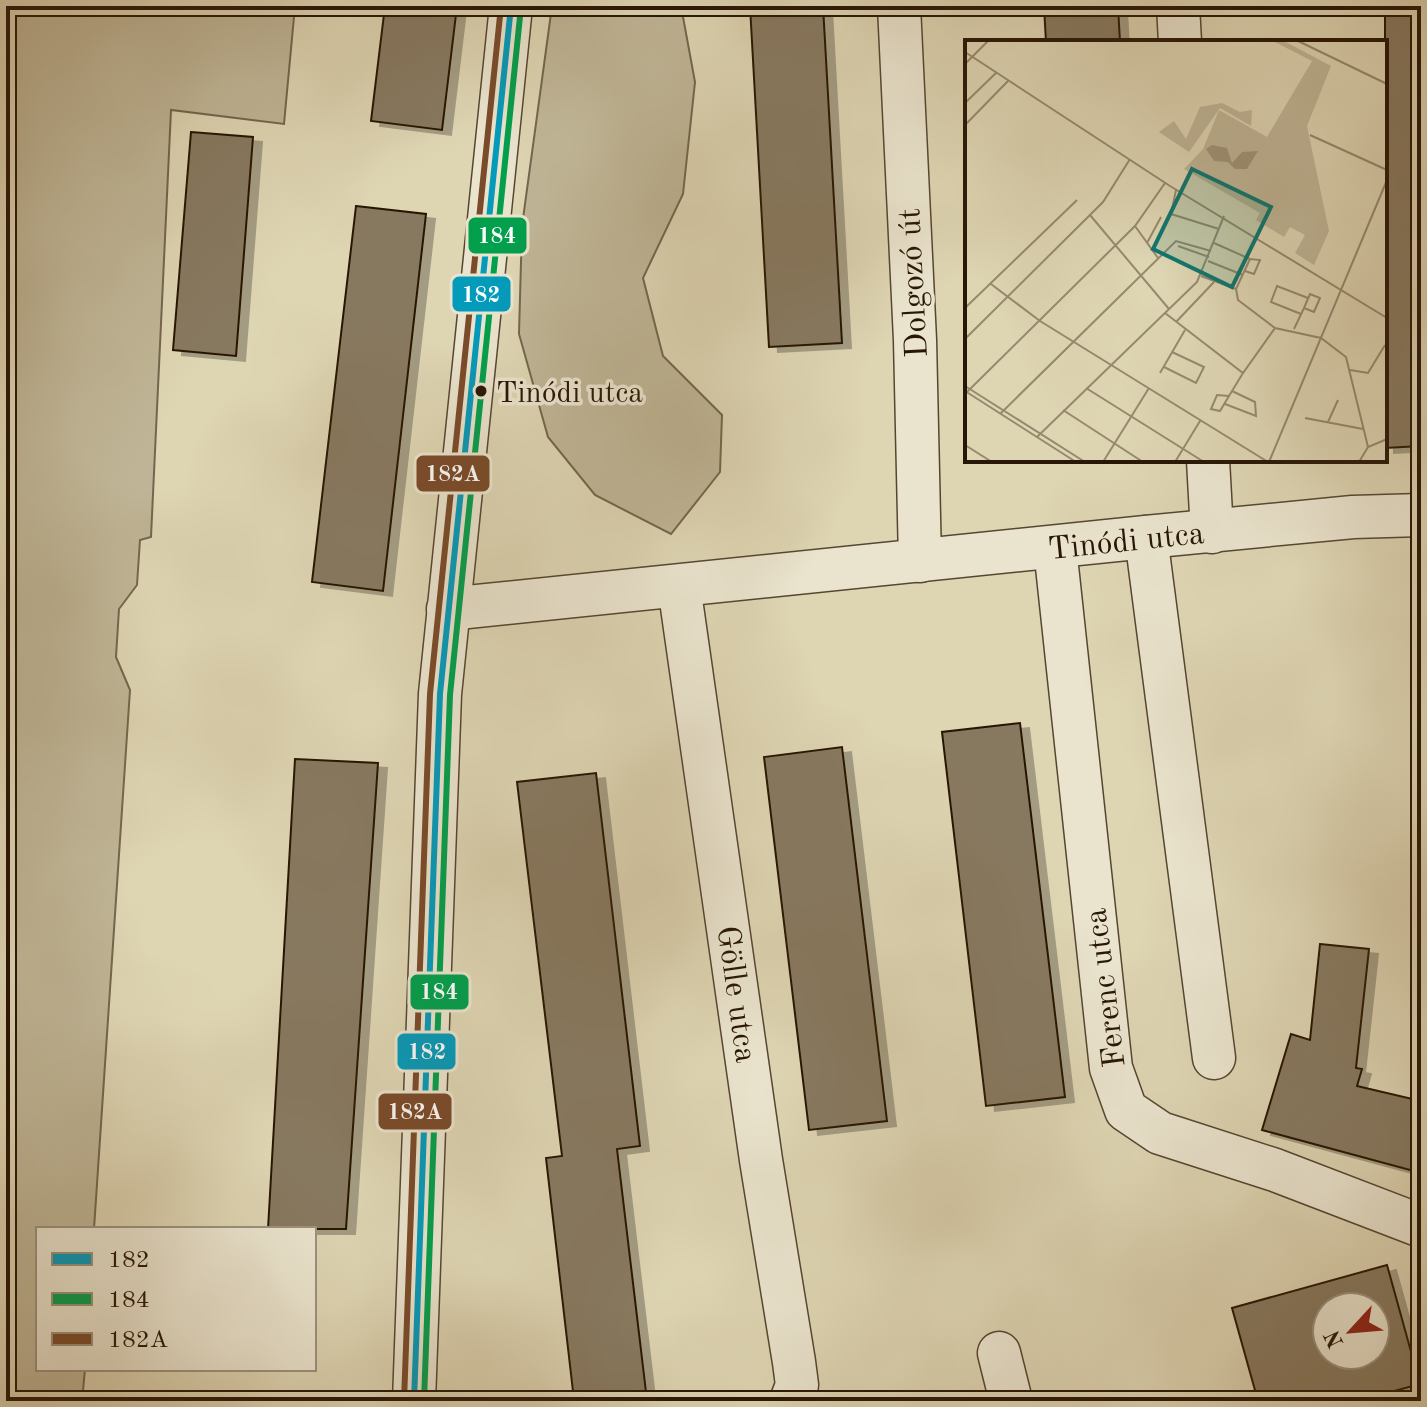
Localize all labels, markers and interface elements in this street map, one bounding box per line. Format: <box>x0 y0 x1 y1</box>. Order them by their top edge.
inset map <box>965 40 1387 462</box>
street label: Dolgozó út <box>895 207 935 358</box>
line badge: 184 <box>467 216 528 255</box>
text: 184 <box>478 226 516 248</box>
line badge: 182 <box>451 275 512 313</box>
text: 182 <box>462 285 500 307</box>
place label: Tinódi utca <box>496 379 643 409</box>
marker: Tinódi utca <box>473 383 489 399</box>
line badge: 182A <box>415 454 491 493</box>
text: 182A <box>426 464 481 486</box>
street label: Tinódi utca <box>1047 519 1206 567</box>
street label: Ferenc utca <box>1081 906 1133 1069</box>
street label: Gölle utca <box>710 924 760 1065</box>
line badge: 184 <box>409 973 470 1011</box>
text: 184 <box>420 982 458 1004</box>
line badge: 182 <box>396 1032 457 1071</box>
text: 182 <box>408 1042 446 1064</box>
line badge: 182A <box>377 1092 453 1131</box>
text: 182A <box>388 1102 443 1124</box>
legend <box>36 1227 316 1371</box>
text: 182 <box>108 1249 150 1273</box>
text: 184 <box>108 1289 150 1313</box>
north arrow <box>1311 1291 1391 1371</box>
text: N <box>1321 1326 1348 1351</box>
text: 182A <box>108 1329 168 1353</box>

